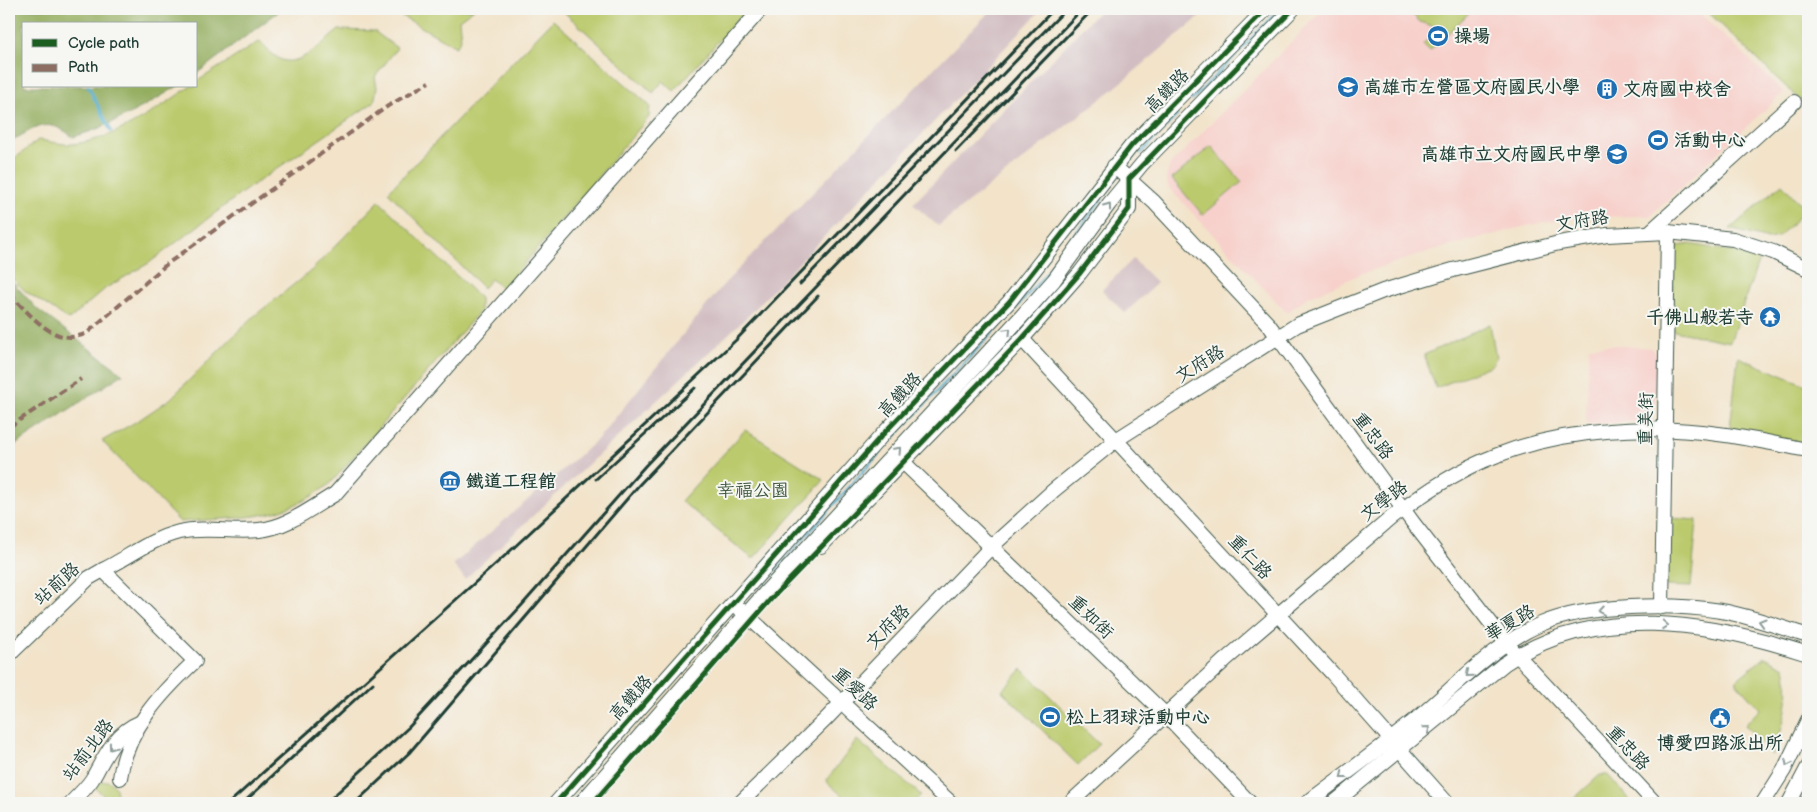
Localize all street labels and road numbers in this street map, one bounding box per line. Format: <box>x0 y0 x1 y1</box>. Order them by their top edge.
street label: 高鐵路 <box>1140 64 1194 118</box>
street label: 文府路 <box>1554 206 1610 236</box>
street label: 文府路 <box>1172 341 1228 387</box>
street label: 高鐵路 <box>874 368 926 422</box>
street label: 重美街 <box>1635 392 1657 446</box>
street label: 重忠路 <box>1348 408 1398 464</box>
street label: 文學路 <box>1356 476 1412 526</box>
street label: 重仁路 <box>1224 530 1276 584</box>
street label: 站前路 <box>30 558 84 610</box>
street label: 重如街 <box>1064 591 1118 643</box>
street label: 文府路 <box>862 600 914 654</box>
street label: 華夏路 <box>1481 600 1539 646</box>
street label: 重愛路 <box>828 663 882 715</box>
street label: 高鐵路 <box>605 671 657 725</box>
street label: 站前北路 <box>58 715 118 785</box>
street label: 重忠路 <box>1602 721 1654 775</box>

